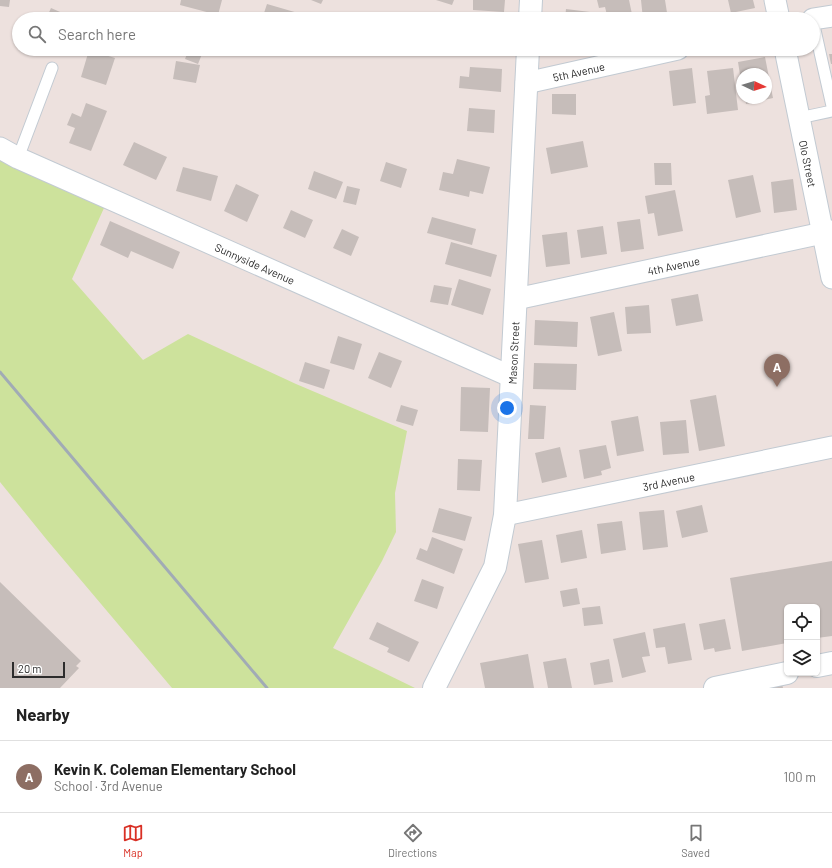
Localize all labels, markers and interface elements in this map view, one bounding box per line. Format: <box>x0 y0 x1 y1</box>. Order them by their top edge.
search box <box>12 12 820 56</box>
icon: search <box>26 23 48 45</box>
text: Search here <box>58 25 136 43</box>
street label: 5th Avenue <box>552 59 606 83</box>
north arrow <box>736 68 772 104</box>
street label: Olo Street <box>797 139 820 188</box>
street label: Sunnyside Avenue <box>213 240 297 287</box>
street label: 4th Avenue <box>646 253 701 277</box>
street label: Mason Street <box>505 321 521 384</box>
pin: A <box>764 354 790 387</box>
your location <box>497 398 517 418</box>
street label: 3rd Avenue <box>641 469 696 493</box>
map controls <box>784 604 820 676</box>
button: locate <box>784 604 820 640</box>
button: layers <box>784 640 820 676</box>
scale bar <box>12 660 65 679</box>
text: 20 m <box>18 662 41 675</box>
text: Nearby <box>16 704 70 724</box>
text: Kevin K. Coleman Elementary School <box>54 760 296 778</box>
text: A <box>25 769 33 785</box>
text: 100 m <box>783 769 816 785</box>
text: School · 3rd Avenue <box>54 778 163 794</box>
tab: Map <box>122 822 144 859</box>
tab: Directions <box>388 822 437 859</box>
tab: Saved <box>681 822 710 859</box>

